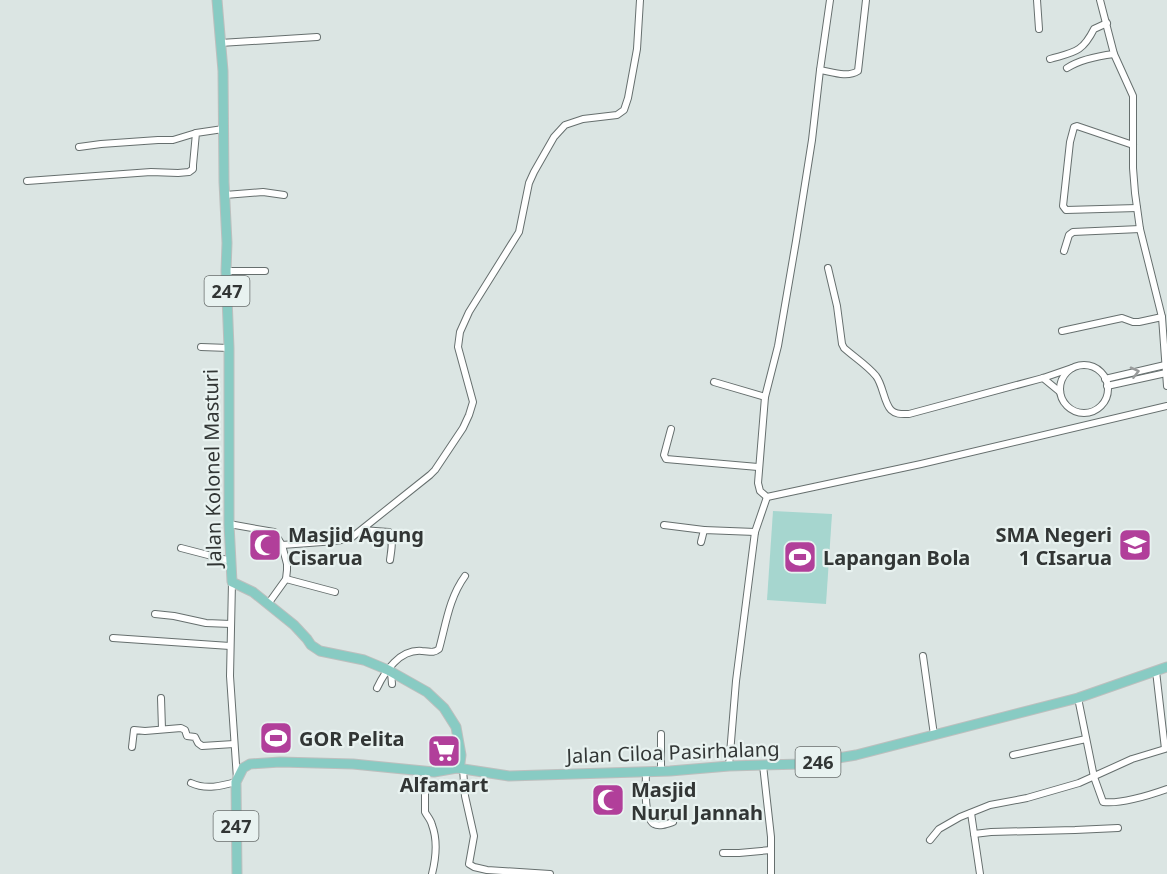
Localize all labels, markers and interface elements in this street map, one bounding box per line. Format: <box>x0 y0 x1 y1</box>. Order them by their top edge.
road number: 247 <box>204 276 250 306</box>
one-way arrow <box>1130 366 1140 379</box>
street label: Jalan Kolonel Masturi <box>197 369 227 569</box>
place label: Masjid Agung Cisarua <box>288 521 424 571</box>
place label: SMA Negeri 1 CIsarua <box>995 521 1112 571</box>
mosque icon: Masjid Agung Cisarua <box>247 527 283 563</box>
school or university icon: SMA Negeri 1 CIsarua <box>1117 527 1153 563</box>
sports icon: Lapangan Bola <box>782 539 818 575</box>
place label: Lapangan Bola <box>823 544 970 571</box>
sports icon: GOR Pelita <box>258 720 294 756</box>
place label: GOR Pelita <box>299 725 405 752</box>
supermarket icon: Alfamart <box>426 733 462 769</box>
street label: Jalan Ciloa Pasirhalang <box>564 735 780 769</box>
road number: 246 <box>796 747 840 777</box>
place label: Alfamart <box>400 771 489 798</box>
place label: Masjid Nurul Jannah <box>631 776 763 826</box>
mosque icon: Masjid Nurul Jannah <box>590 782 626 818</box>
road number: 247 <box>214 811 258 841</box>

